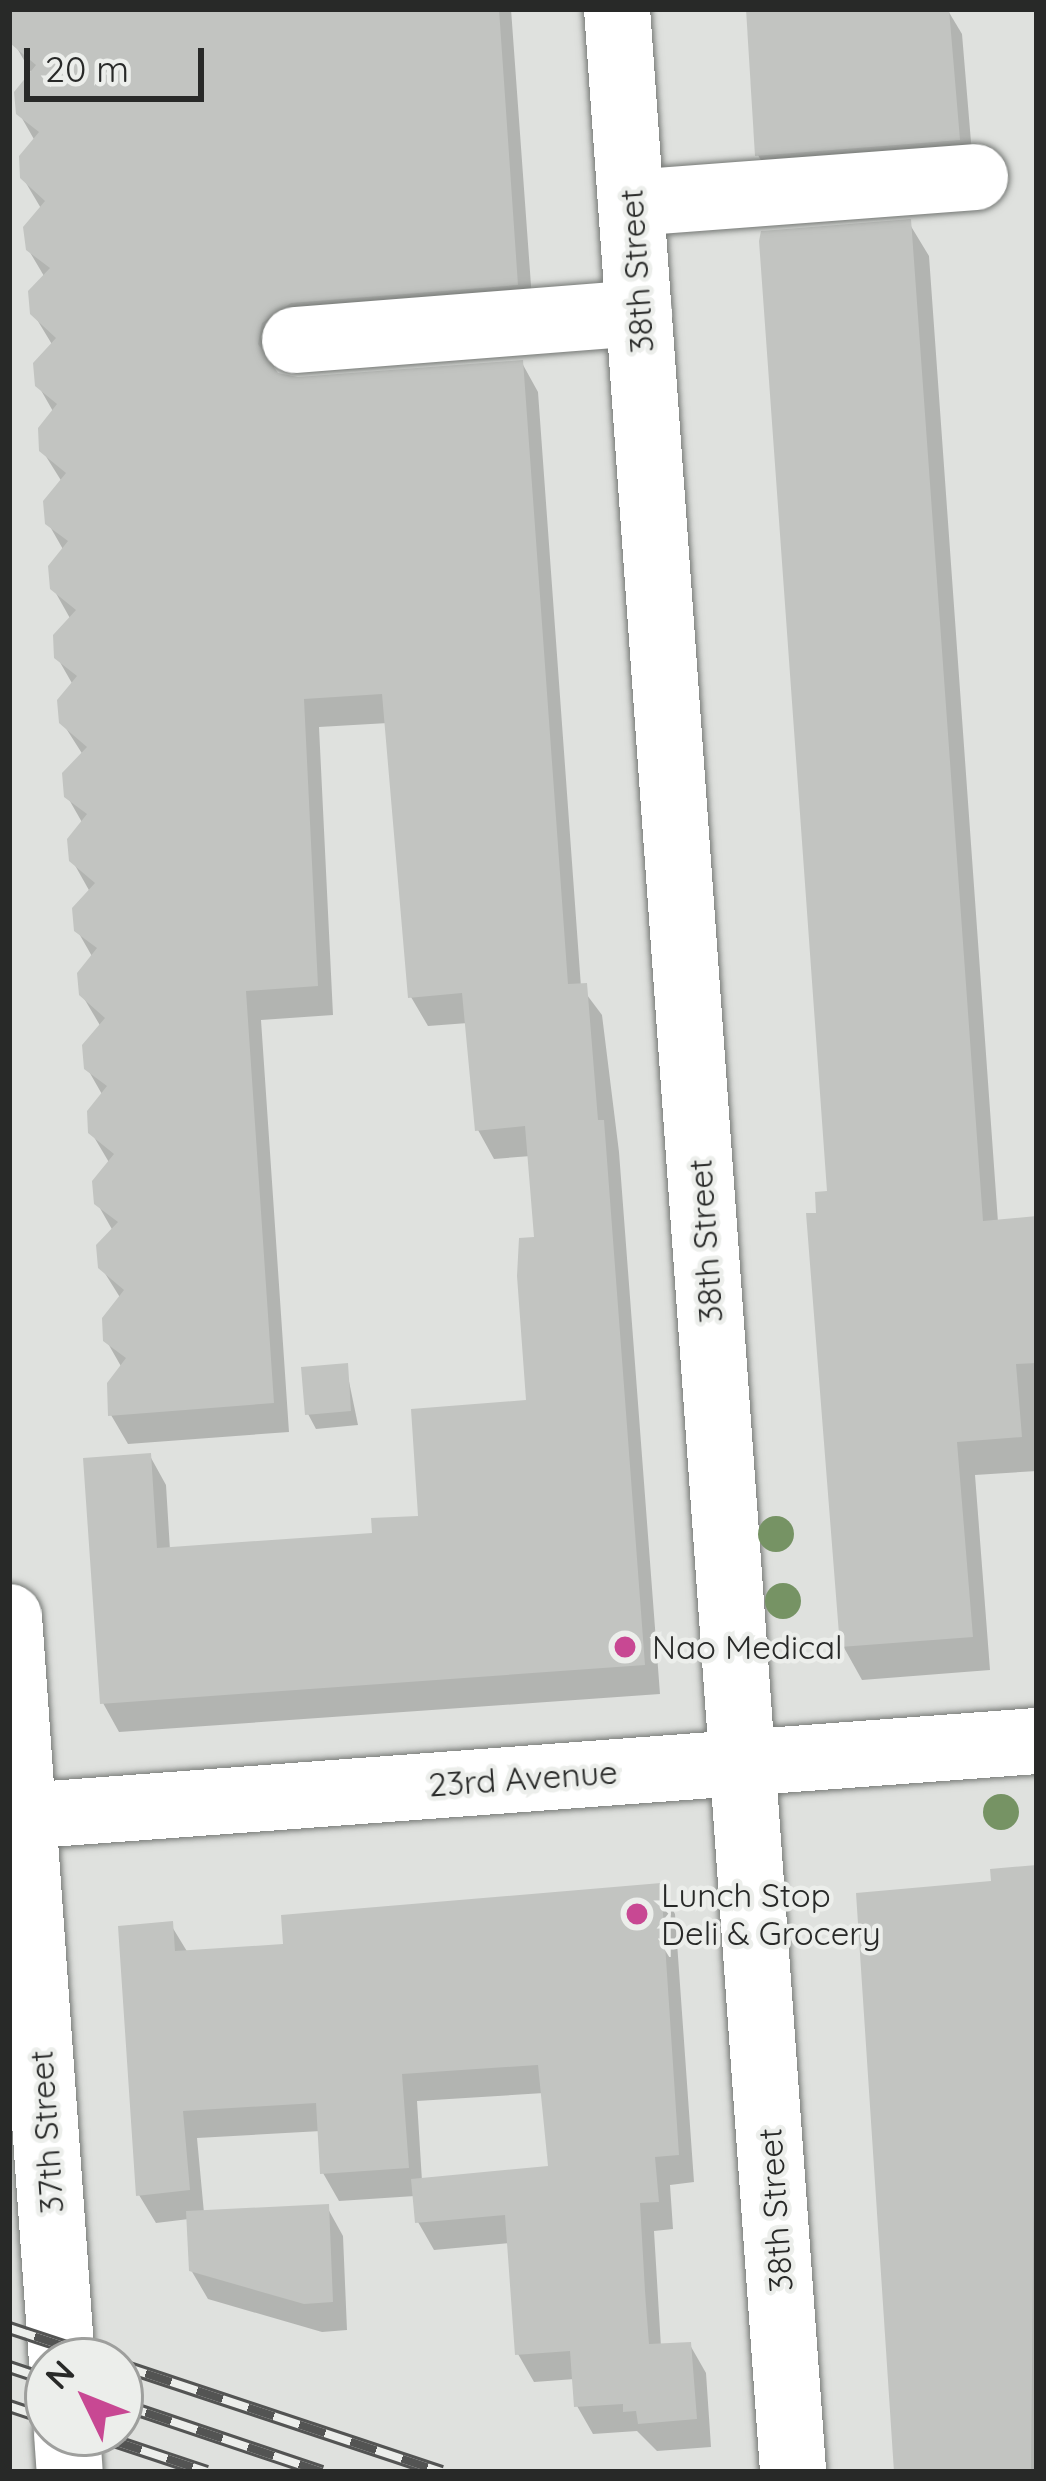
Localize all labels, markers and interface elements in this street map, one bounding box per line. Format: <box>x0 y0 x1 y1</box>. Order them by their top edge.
scale bar <box>30 24 210 98</box>
text: 20 m <box>45 46 129 91</box>
street label: 38th Street <box>611 188 661 354</box>
street label: 38th Street <box>680 1158 730 1324</box>
place label: Nao Medical <box>652 1627 843 1667</box>
marker: Nao Medical <box>609 1631 641 1663</box>
street label: 23rd Avenue <box>427 1752 619 1804</box>
place label: Lunch Stop Deli & Grocery <box>661 1875 881 1953</box>
marker: Lunch Stop Deli & Grocery <box>624 1901 650 1927</box>
street label: 37th Street <box>21 2049 71 2215</box>
street label: 38th Street <box>750 2127 800 2293</box>
north arrow <box>24 2337 144 2457</box>
text: N <box>36 2351 83 2397</box>

